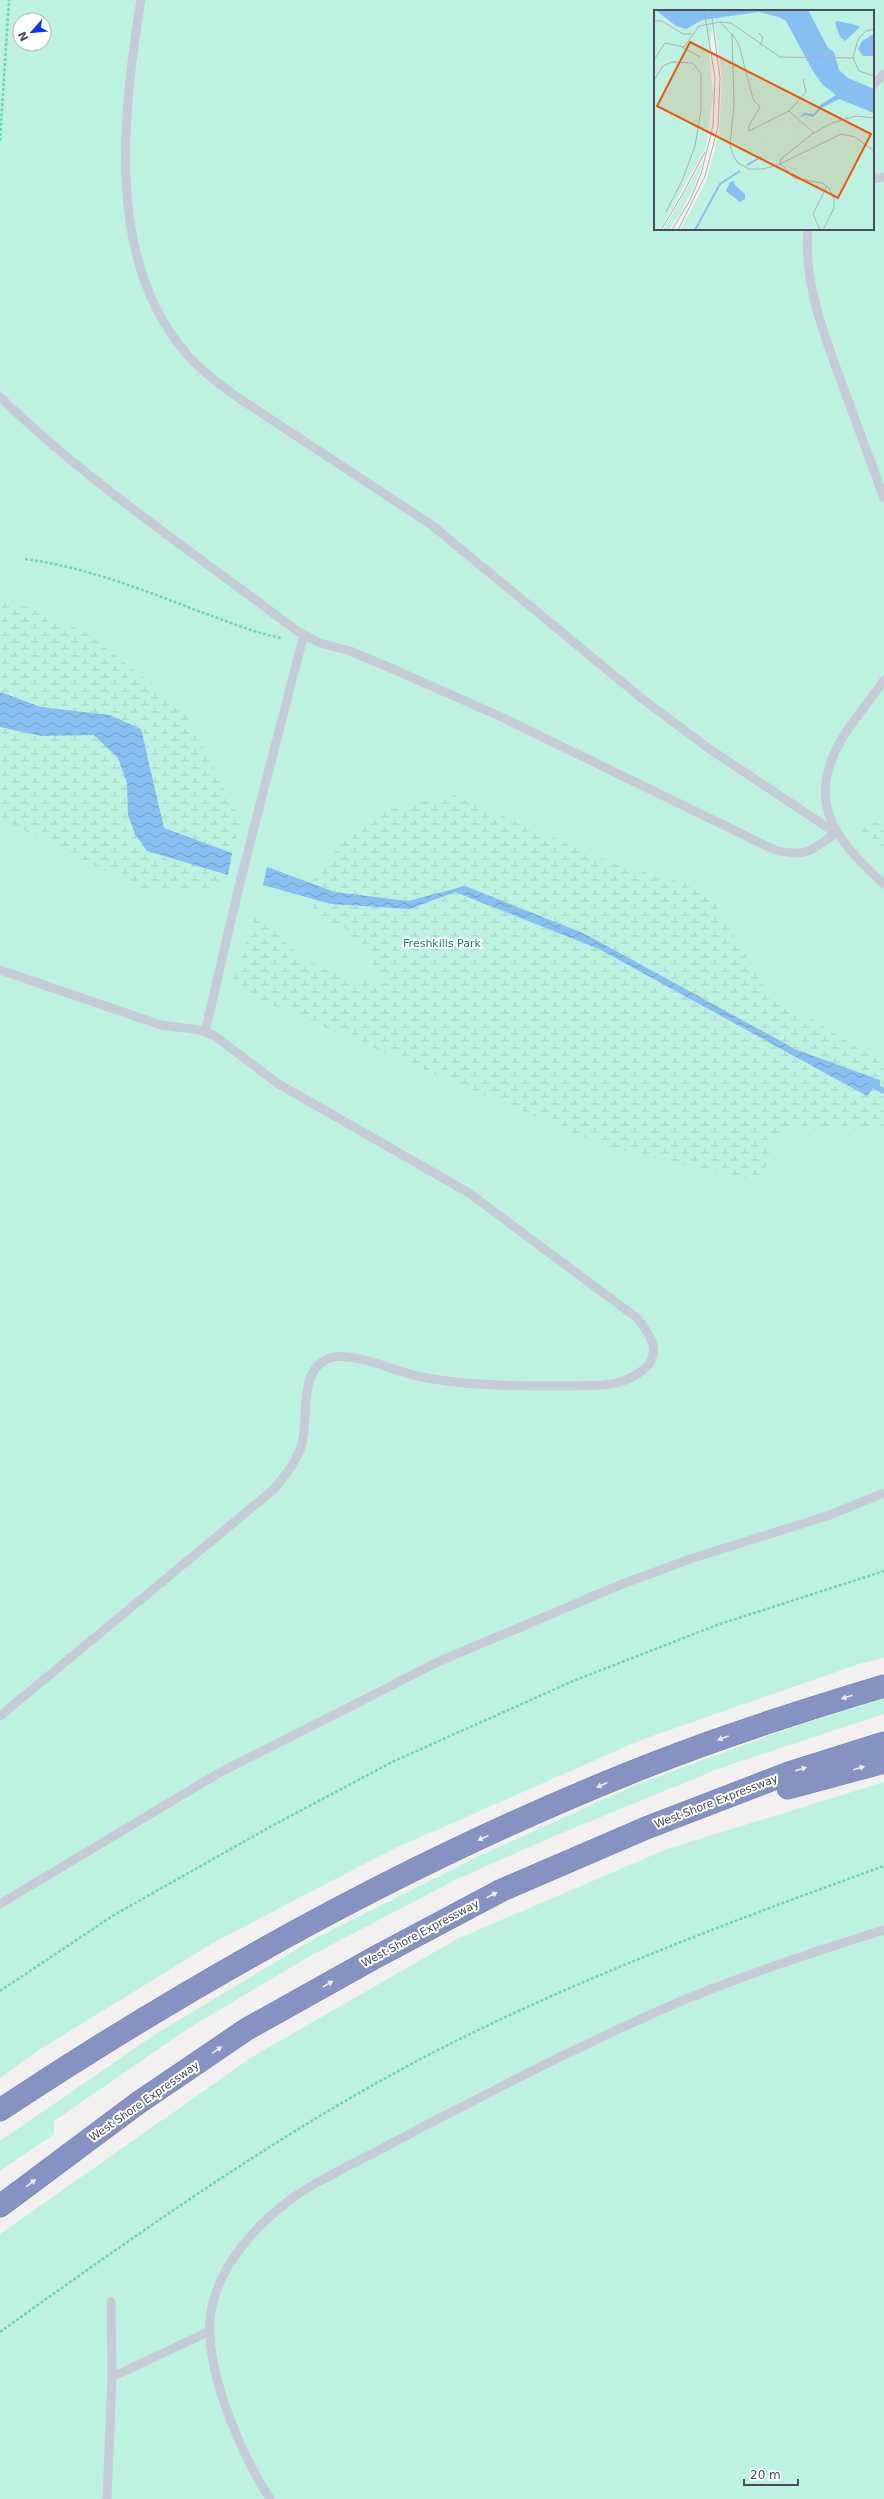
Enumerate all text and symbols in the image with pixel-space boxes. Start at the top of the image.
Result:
inset map [654,10,874,230]
north arrow [12,12,52,52]
text: N [16,29,31,43]
park label: Freshkills Park [403,937,482,950]
one-way arrow [840,1694,852,1700]
one-way arrow [717,1736,729,1742]
one-way arrow [853,1765,865,1771]
one-way arrow [795,1766,807,1772]
street label: West Shore Expressway [653,1772,780,1831]
one-way arrow [596,1781,608,1788]
one-way arrow [478,1835,489,1841]
one-way arrow [486,1892,498,1899]
street label: West Shore Expressway [359,1897,482,1970]
one-way arrow [322,1980,334,1987]
one-way arrow [211,2046,222,2054]
street label: West Shore Expressway [87,2058,202,2144]
one-way arrow [26,2178,37,2187]
scale bar [744,2461,798,2487]
text: 20 m [750,2468,781,2482]

